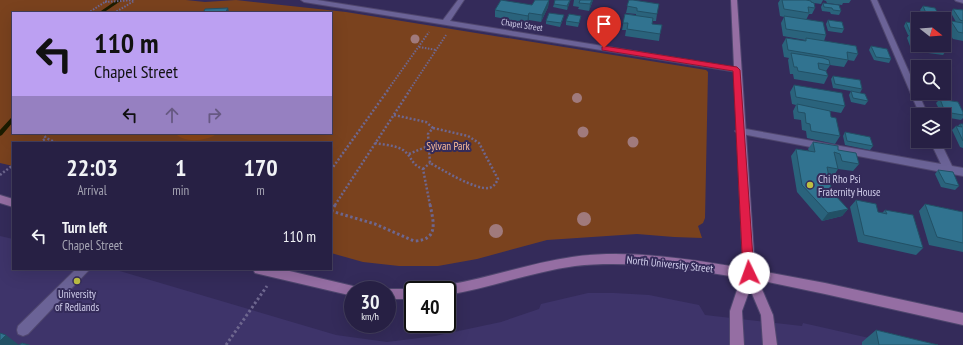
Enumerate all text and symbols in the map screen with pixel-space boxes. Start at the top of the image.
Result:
pin [587,7.0,621,48]
north arrow [911,12,951,52]
map controls [911,12,951,148]
icon: arrive [593,13,615,35]
street label: Chapel Street [500,16,544,33]
text: 110 m [94,24,158,61]
icon: left [28,28,80,80]
text: Chapel Street [94,60,178,83]
button: search [911,60,951,100]
icon: left [119,104,141,126]
icon: ahead [161,104,183,126]
icon: right [203,104,225,126]
button: layers [911,108,951,148]
park label: Sylvan Park [426,139,471,153]
text: 22:03 [66,152,118,183]
text: 1 [175,152,186,183]
text: 170 [243,152,278,183]
place label: Chi Rho Psi Fraternity House [818,172,881,199]
marker: Chi Rho Psi Fraternity House [805,180,815,190]
text: Arrival [77,182,107,199]
text: min [172,182,189,199]
text: m [256,182,265,199]
text: Turn left [62,218,107,237]
icon: left [28,225,50,247]
text: 110 m [283,227,316,246]
text: Chapel Street [62,237,123,254]
street label: North University Street [626,252,714,276]
position arrow [728,252,770,294]
marker: University of Redlands [72,276,82,286]
speed limit sign: 40 [404,281,456,333]
place label: University of Redlands [55,287,99,314]
text: 30 [360,289,380,315]
text: km/h [361,310,379,323]

